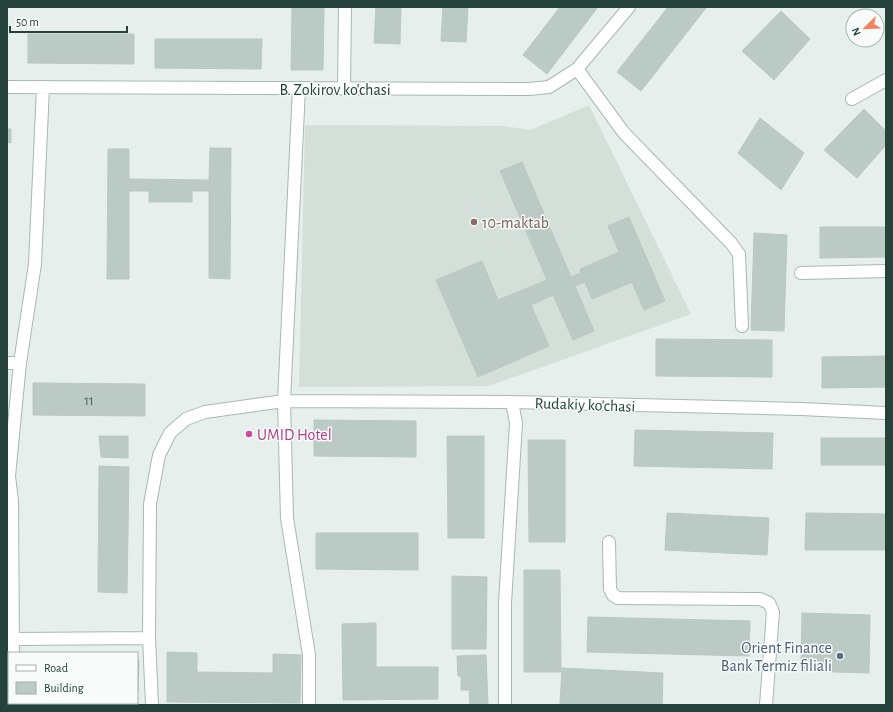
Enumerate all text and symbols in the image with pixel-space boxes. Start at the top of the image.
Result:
scale bar [10,8,127,34]
north arrow [845,8,885,48]
text: 50 m [16,16,39,28]
text: N [850,26,863,37]
street label: B. Zokirov ko'chasi [279,82,391,98]
place label: 10-maktab [482,215,549,231]
marker: 10-maktab [469,217,479,227]
house number: 11 [84,394,94,408]
street label: Rudakiy ko'chasi [534,395,636,416]
place label: UMID Hotel [257,427,332,443]
marker: UMID Hotel [244,429,254,439]
place label: Orient Finance Bank Termiz filiali [721,640,832,674]
marker: Orient Finance Bank Termiz filiali [835,651,845,661]
legend [8,652,138,704]
text: Road [44,662,68,674]
text: Building [44,682,84,694]

